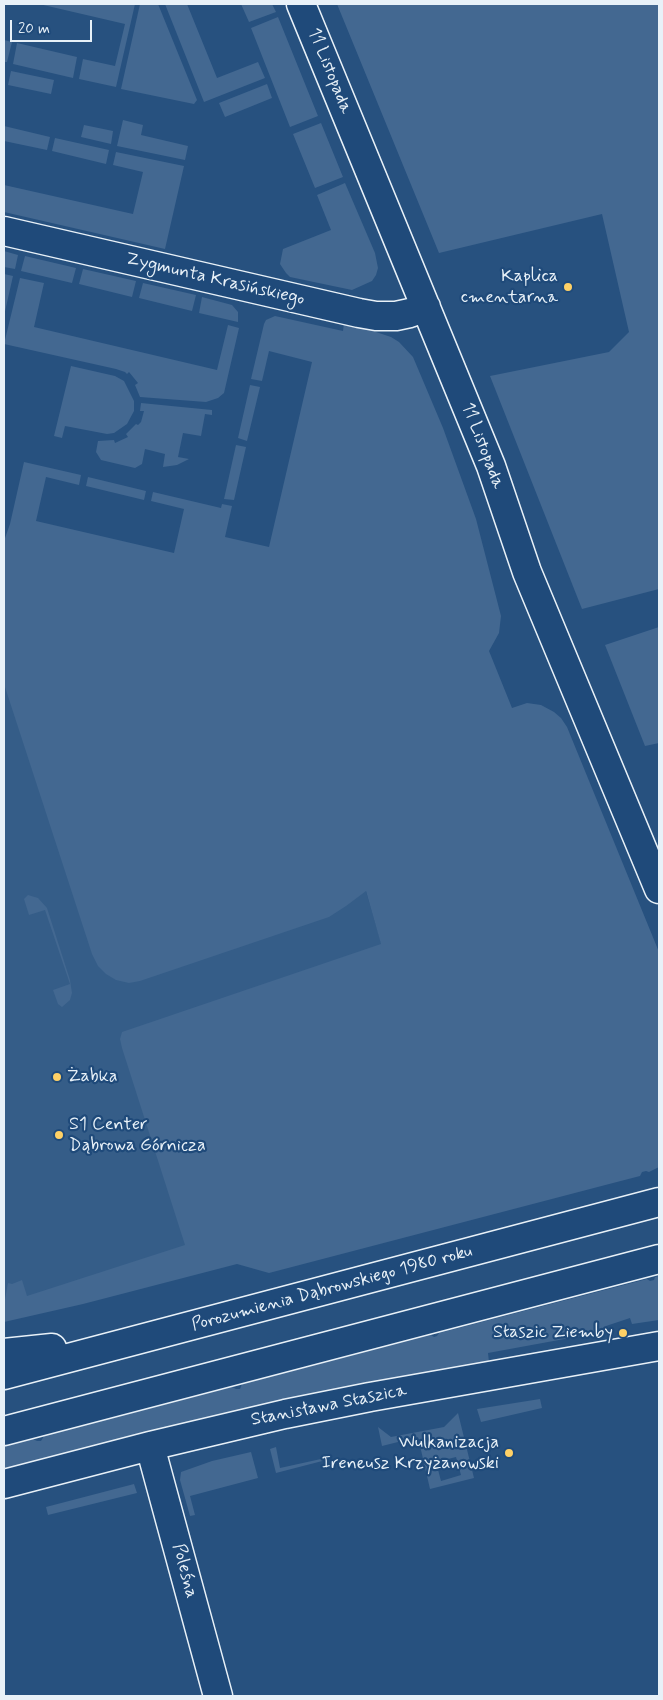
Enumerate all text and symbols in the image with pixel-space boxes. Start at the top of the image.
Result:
scale bar [12,10,95,42]
text: 20 m [18,19,50,39]
street label: 11 Listopada [302,25,356,117]
street label: Zygmunta Krasińskiego [123,249,307,311]
place label: Kaplica cmentarna [461,266,558,308]
marker: Kaplica cmentarna [562,281,574,293]
street label: 11 Listopada [456,400,508,492]
place label: Żabka [67,1066,118,1088]
marker: Żabka [51,1071,63,1083]
place label: S1 Center Dąbrowa Górnicza [69,1114,206,1156]
marker: S1 Center Dąbrowa Górnicza [53,1129,65,1141]
street label: Porozumienia Dąbrowskiego 1980 roku [189,1241,475,1337]
place label: Staszic Ziemby [493,1322,613,1344]
marker: Staszic Ziemby [617,1327,629,1339]
street label: Stanisława Staszica [249,1380,409,1432]
place label: Wulkanizacja Ireneusz Krzyżanowski [322,1432,499,1475]
marker: Wulkanizacja Ireneusz Krzyżanowski [503,1447,515,1459]
street label: Poleśna [166,1541,202,1601]

